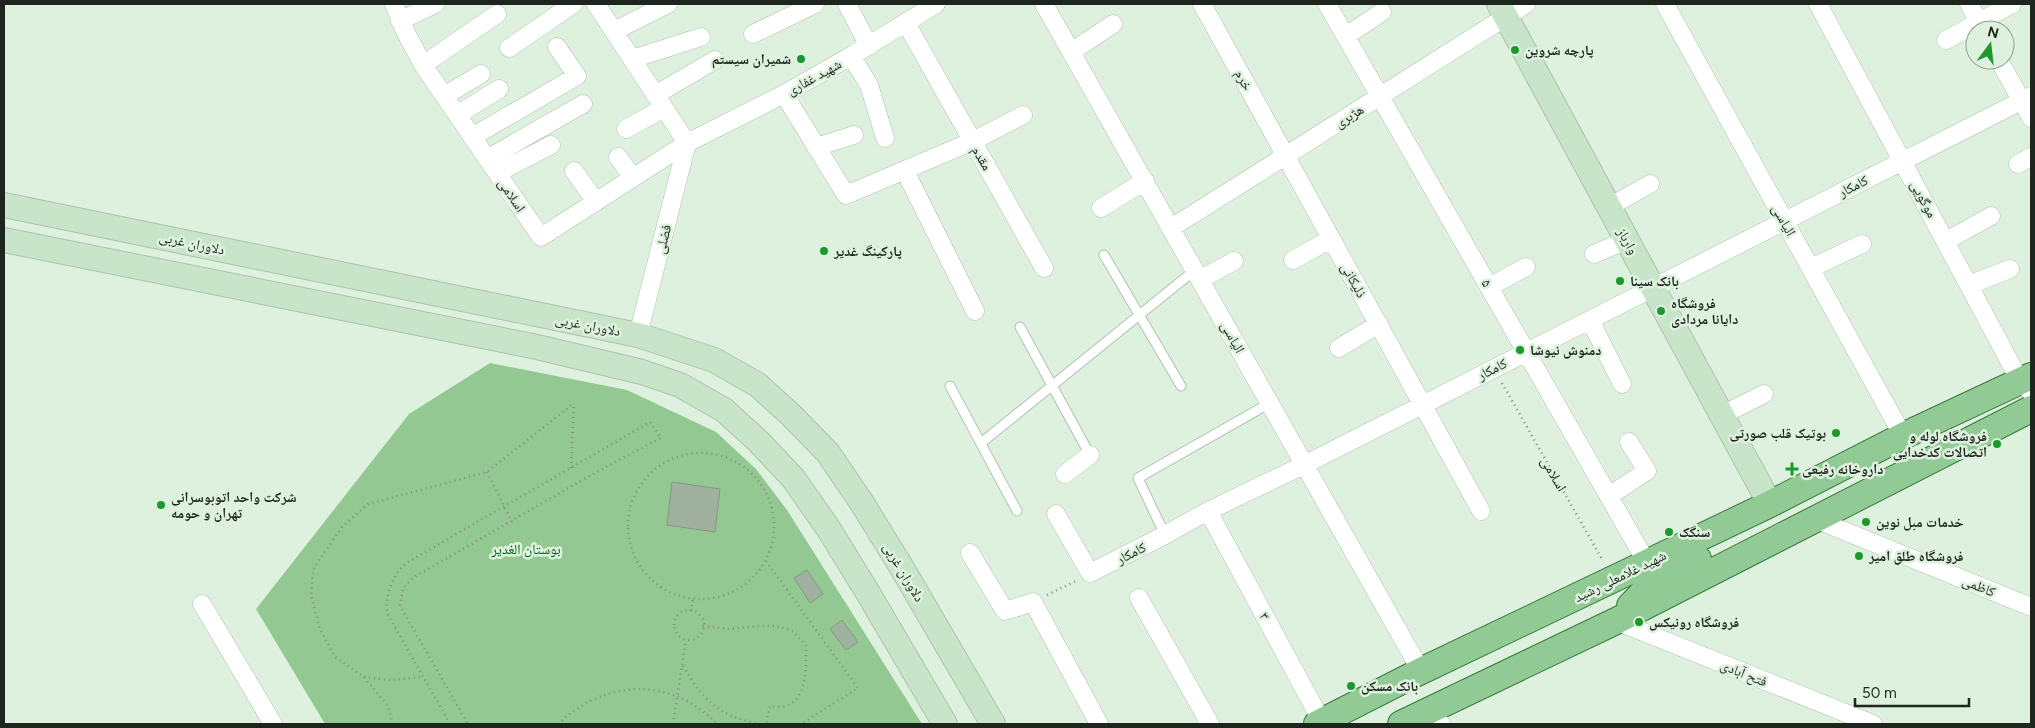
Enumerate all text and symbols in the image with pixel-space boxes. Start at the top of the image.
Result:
north arrow [1965,20,2015,70]
text: N [1986,23,2001,43]
place label: پارچه شروین [1525,42,1594,59]
marker: پارچه شروین [1509,44,1521,56]
place label: شمیران سیستم [712,51,791,69]
marker: شمیران سیستم [795,53,807,65]
street label: شهید غفاری [784,56,845,99]
street label: خرم [1230,67,1256,94]
street label: هژبری [1332,101,1367,132]
street label: مقدم [967,143,995,174]
street label: کامکار [1835,172,1871,202]
street label: اسلامی [494,175,529,215]
street label: موگویی [1907,178,1940,221]
street label: الیاسی [1768,201,1799,239]
street label: فضلی [652,222,675,256]
street label: وارباز [1613,224,1642,258]
street label: دلاوران غربی [158,228,226,259]
place label: پارکینگ غدیر [833,243,902,260]
marker: پارکینگ غدیر [818,245,830,257]
street label: ذلیکانی [1337,260,1370,301]
place label: بانک سینا [1630,273,1679,290]
marker: بانک سینا [1614,275,1626,287]
street label: ۵ [1478,276,1496,290]
place label: فروشگاه دایانا مردادی [1671,295,1738,328]
marker: فروشگاه دایانا مردادی [1655,305,1667,317]
street label: دلاوران غربی [554,311,622,340]
street label: الیاسی [1217,318,1248,356]
place label: دمنوش نیوشا [1530,342,1601,359]
marker: دمنوش نیوشا [1514,344,1526,356]
street label: کامکار [1474,355,1510,385]
place label: بوتیک قلب صورتی [1730,425,1826,442]
marker: بوتیک قلب صورتی [1830,427,1842,439]
place label: فروشگاه لوله و اتصالات کدخدایی [1893,428,1987,461]
marker: فروشگاه لوله و اتصالات کدخدایی [1991,438,2003,450]
street label: اسلامی [1537,454,1570,495]
place label: داروخانه رفیعی [1802,461,1883,478]
marker: داروخانه رفیعی [1786,463,1798,475]
place label: شرکت واحد اتوبوسرانی تهران و حومه [171,489,297,522]
marker: شرکت واحد اتوبوسرانی تهران و حومه [155,499,167,511]
place label: خدمات مبل نوین [1876,514,1964,531]
marker: خدمات مبل نوین [1860,516,1872,528]
place label: سنگک [1679,524,1710,541]
marker: سنگک [1663,526,1675,538]
street label: کامکار [1113,539,1149,569]
street label: دلاوران غربی [879,540,928,605]
park label: بوستان الغدیر [490,541,561,558]
street label: شهید غلامعلی رشید [1571,547,1669,606]
place label: فروشگاه طلق امیر [1868,548,1964,565]
marker: فروشگاه طلق امیر [1853,550,1865,562]
street label: کاظمی [1960,572,1998,601]
street label: ۳ [1256,609,1274,623]
place label: فروشگاه رونیکس [1649,614,1739,631]
marker: فروشگاه رونیکس [1633,616,1645,628]
street label: فتح آبادی [1718,656,1770,691]
scale bar [1855,676,1969,708]
place label: بانک مسکن [1361,678,1418,695]
marker: بانک مسکن [1345,680,1357,692]
text: 50 m [1862,684,1897,702]

